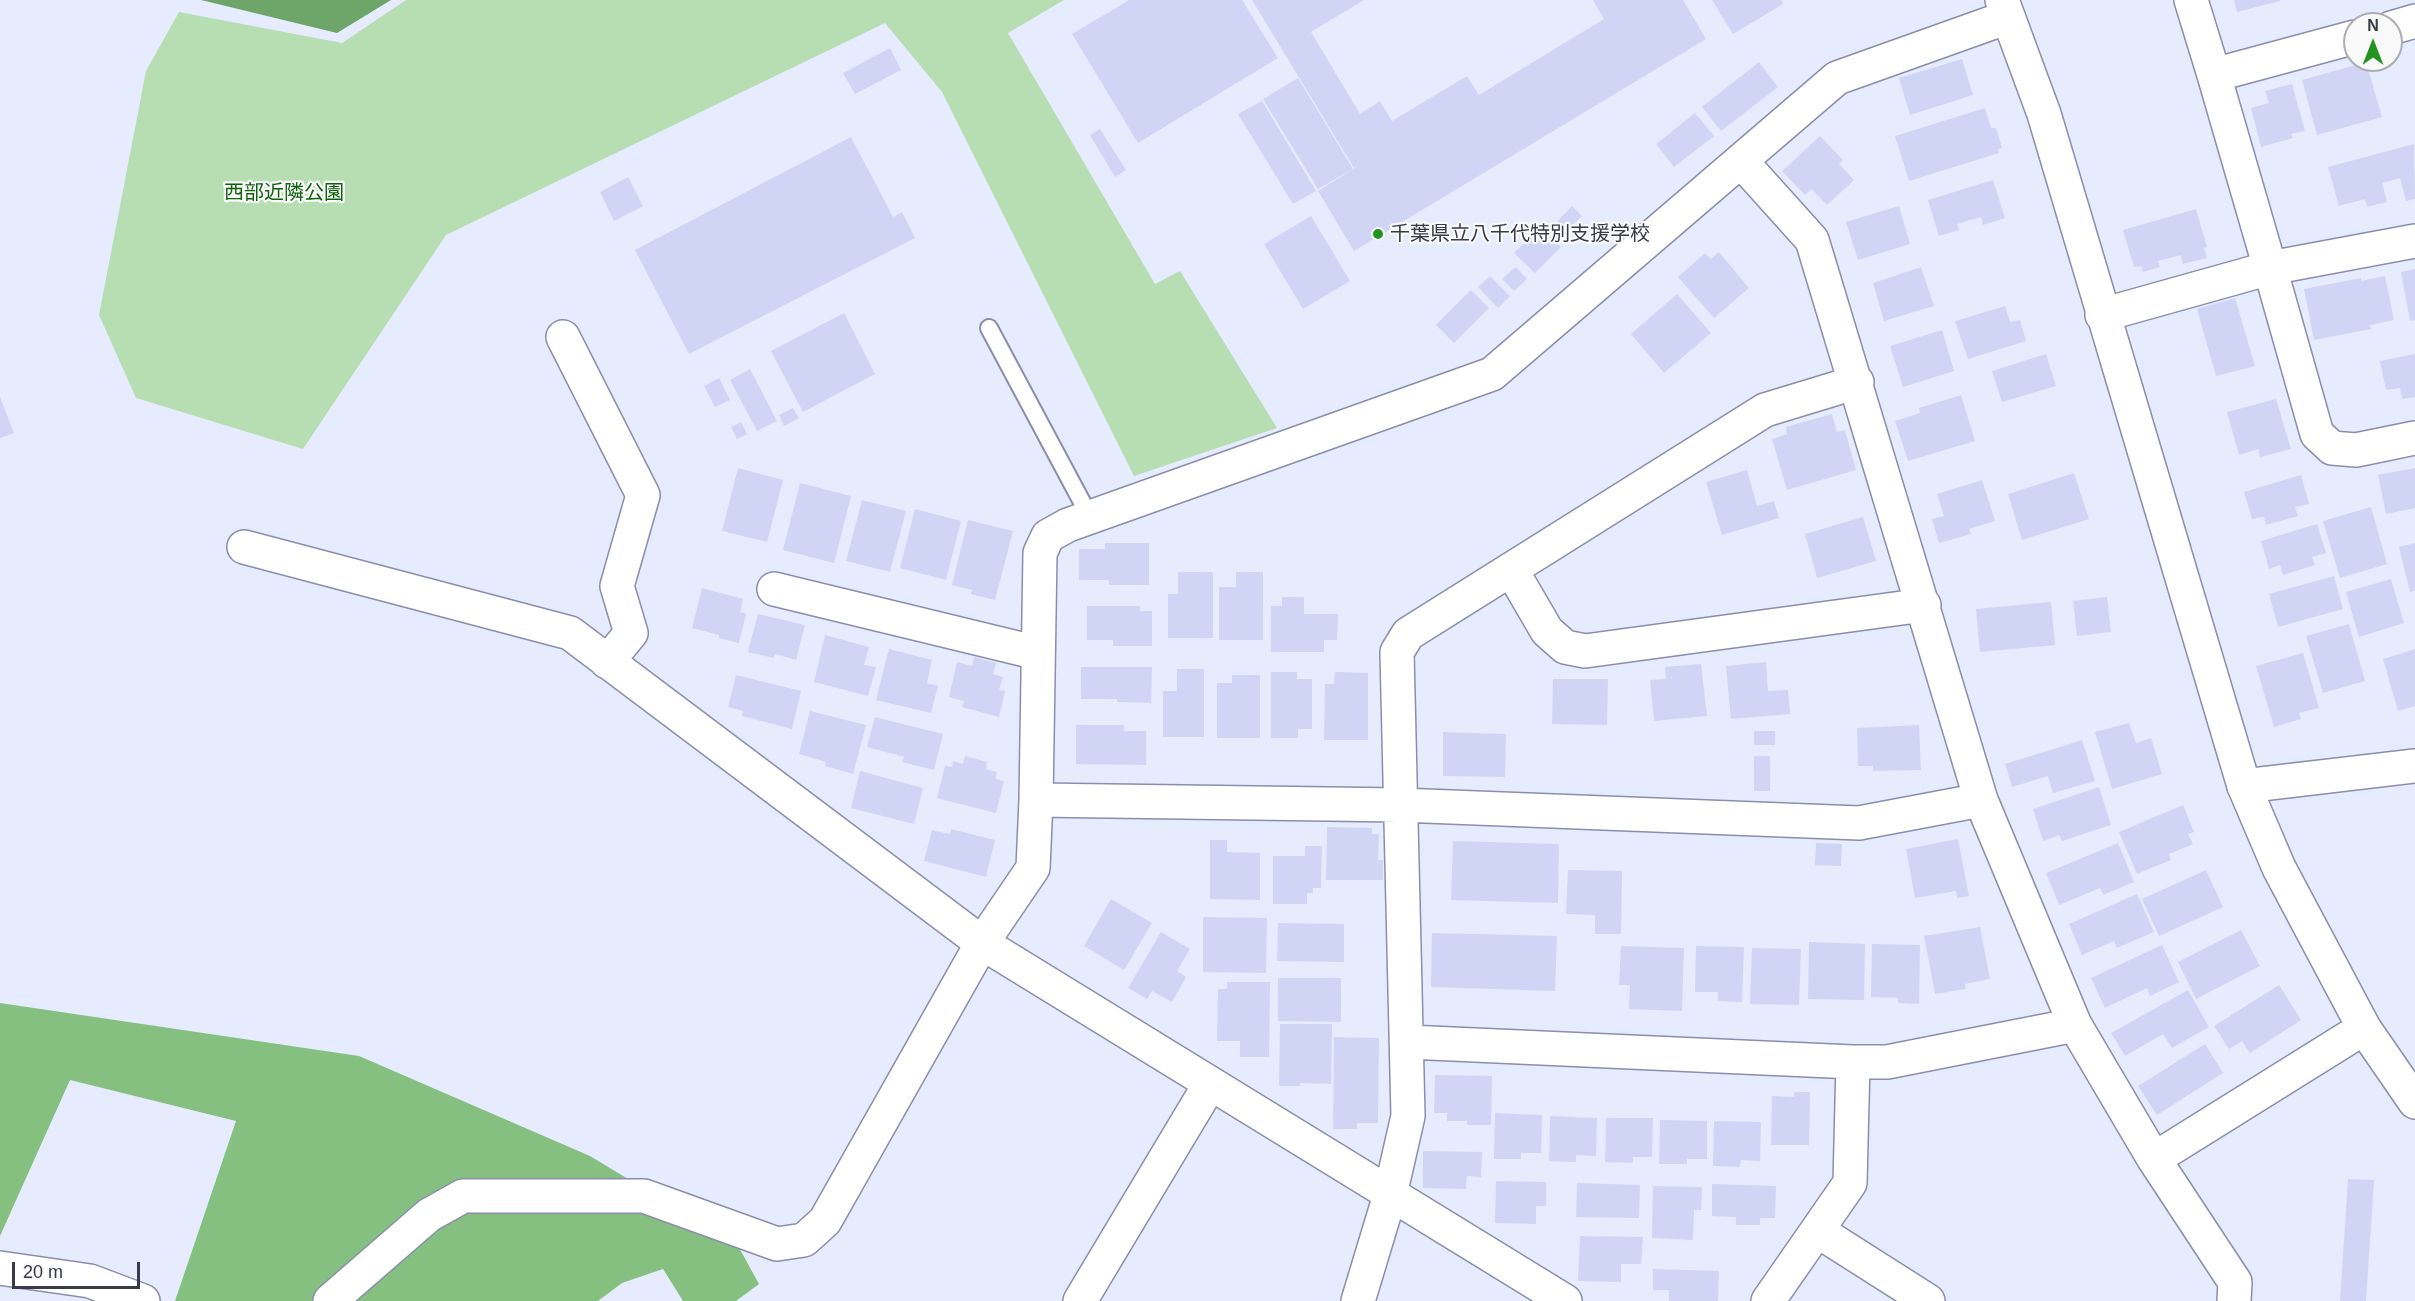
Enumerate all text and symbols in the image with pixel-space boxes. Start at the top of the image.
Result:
north arrow [2343,12,2403,72]
text: N [2367,17,2379,34]
park label: 西部近隣公園 [224,181,344,205]
place label: 千葉県立八千代特別支援学校 [1390,222,1650,246]
marker: 千葉県立八千代特別支援学校 [1371,227,1385,241]
scale bar [15,1250,142,1288]
text: 20 m [23,1262,63,1282]

